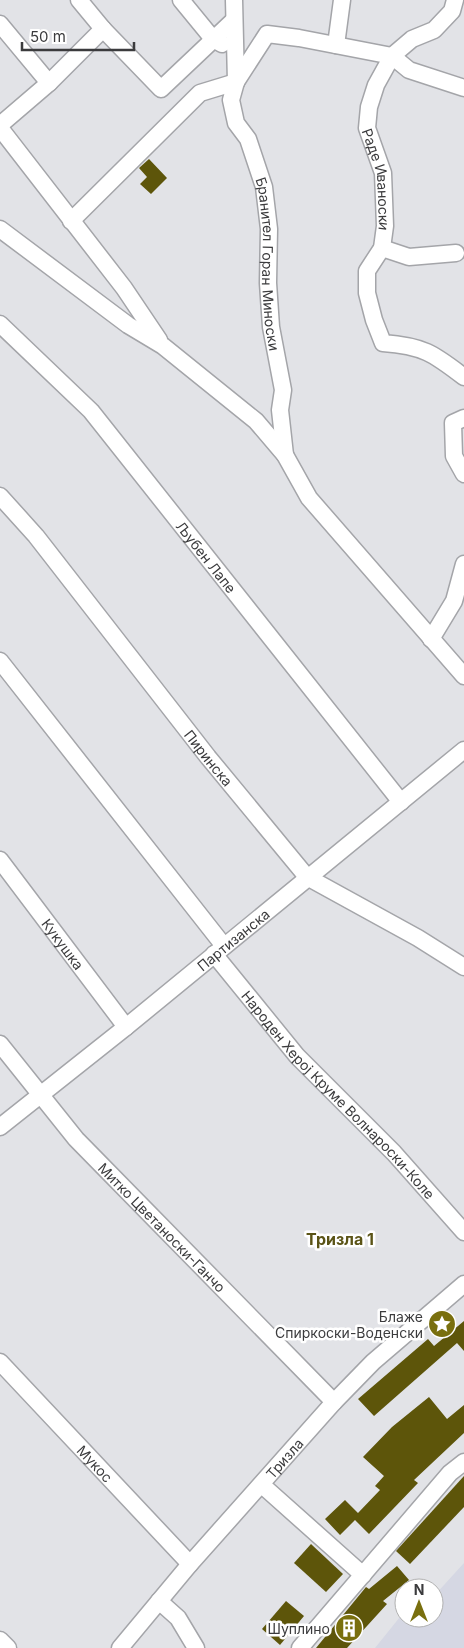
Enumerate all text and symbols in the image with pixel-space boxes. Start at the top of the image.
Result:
scale bar [22,20,135,52]
text: 50 m [30,27,66,46]
street label: Раде Иваноски [359,126,394,232]
street label: Бранител Горан Миноски [253,175,284,352]
street label: Љубен Лапе [173,518,240,596]
street label: Пиринска [181,726,237,789]
street label: Партизанска [193,905,272,974]
street label: Кукушка [39,915,88,973]
street label: Народен Херој Круме Волнароски-Коле [239,987,439,1202]
street label: Митко Цветаноски-Ганчо [95,1159,230,1295]
district label: Тризла 1 [306,1229,374,1249]
place label: Блаже Спиркоски-Воденски [275,1308,423,1341]
place icon: Блаже Спиркоски-Воденски [427,1309,457,1339]
street label: Тризла [262,1435,306,1482]
street label: Мукос [74,1441,117,1485]
north arrow [394,1578,444,1628]
text: N [414,1581,424,1598]
building icon: Шуплино [334,1613,364,1643]
place label: Шуплино [267,1620,330,1637]

